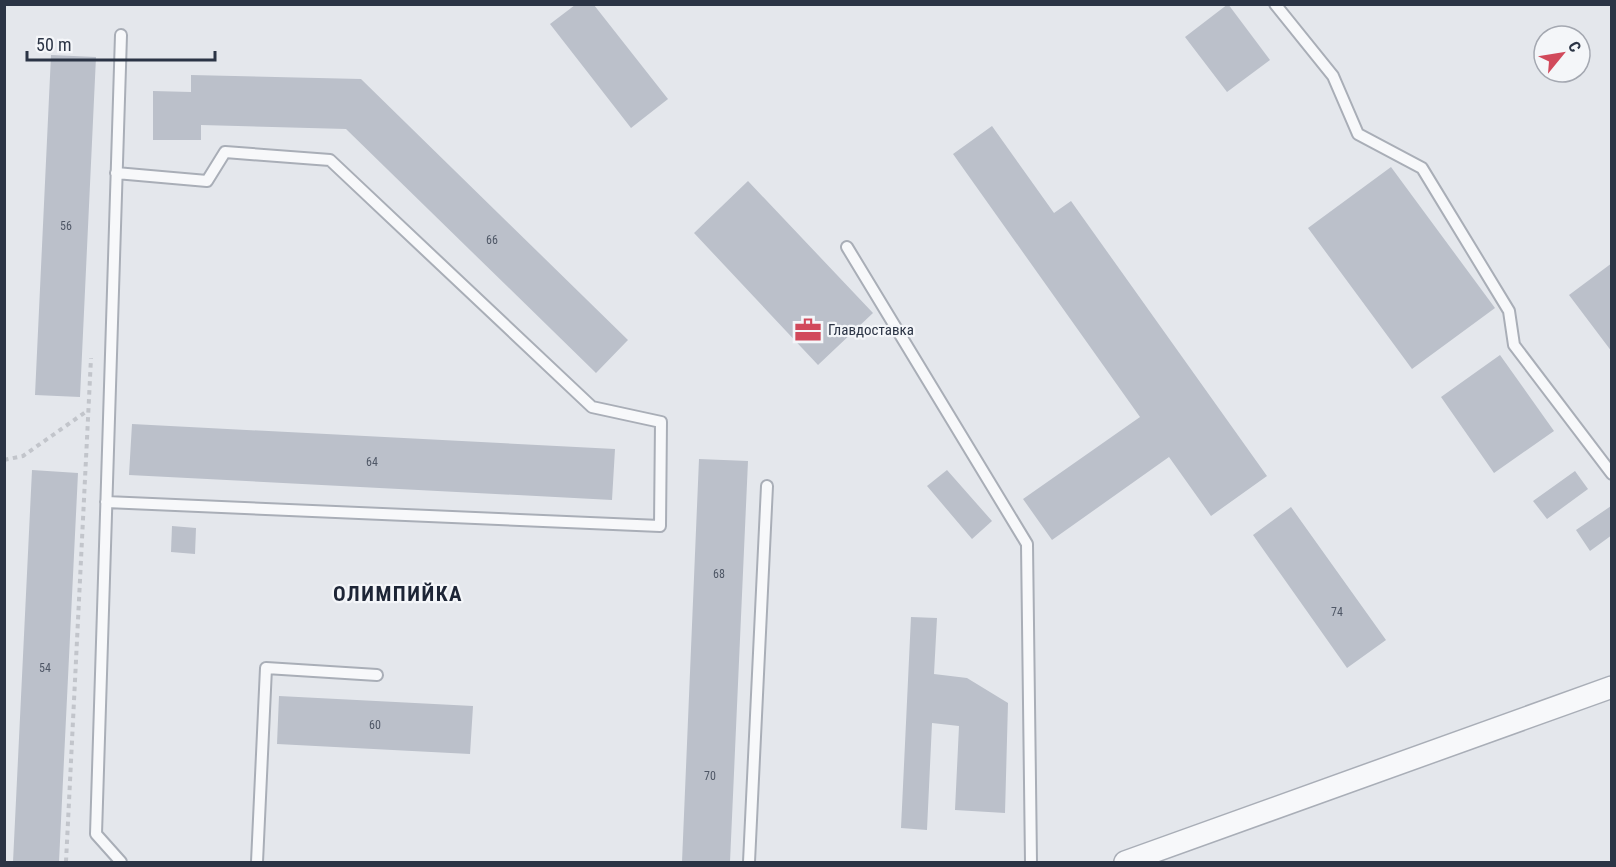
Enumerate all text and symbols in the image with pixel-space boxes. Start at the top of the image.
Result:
scale bar [27,24,214,62]
north arrow [1532,24,1592,84]
text: 50 m [36,34,71,55]
text: С [1564,38,1585,55]
house number: 56 [60,219,72,233]
house number: 66 [486,233,498,247]
office icon: Главдоставка [793,315,823,345]
place label: Главдоставка [828,321,914,339]
house number: 64 [366,455,378,469]
house number: 68 [713,567,725,581]
district label: ОЛИМПИЙКА [333,582,463,606]
house number: 74 [1331,605,1343,619]
house number: 54 [39,661,51,675]
house number: 60 [369,718,381,732]
house number: 70 [704,769,716,783]

